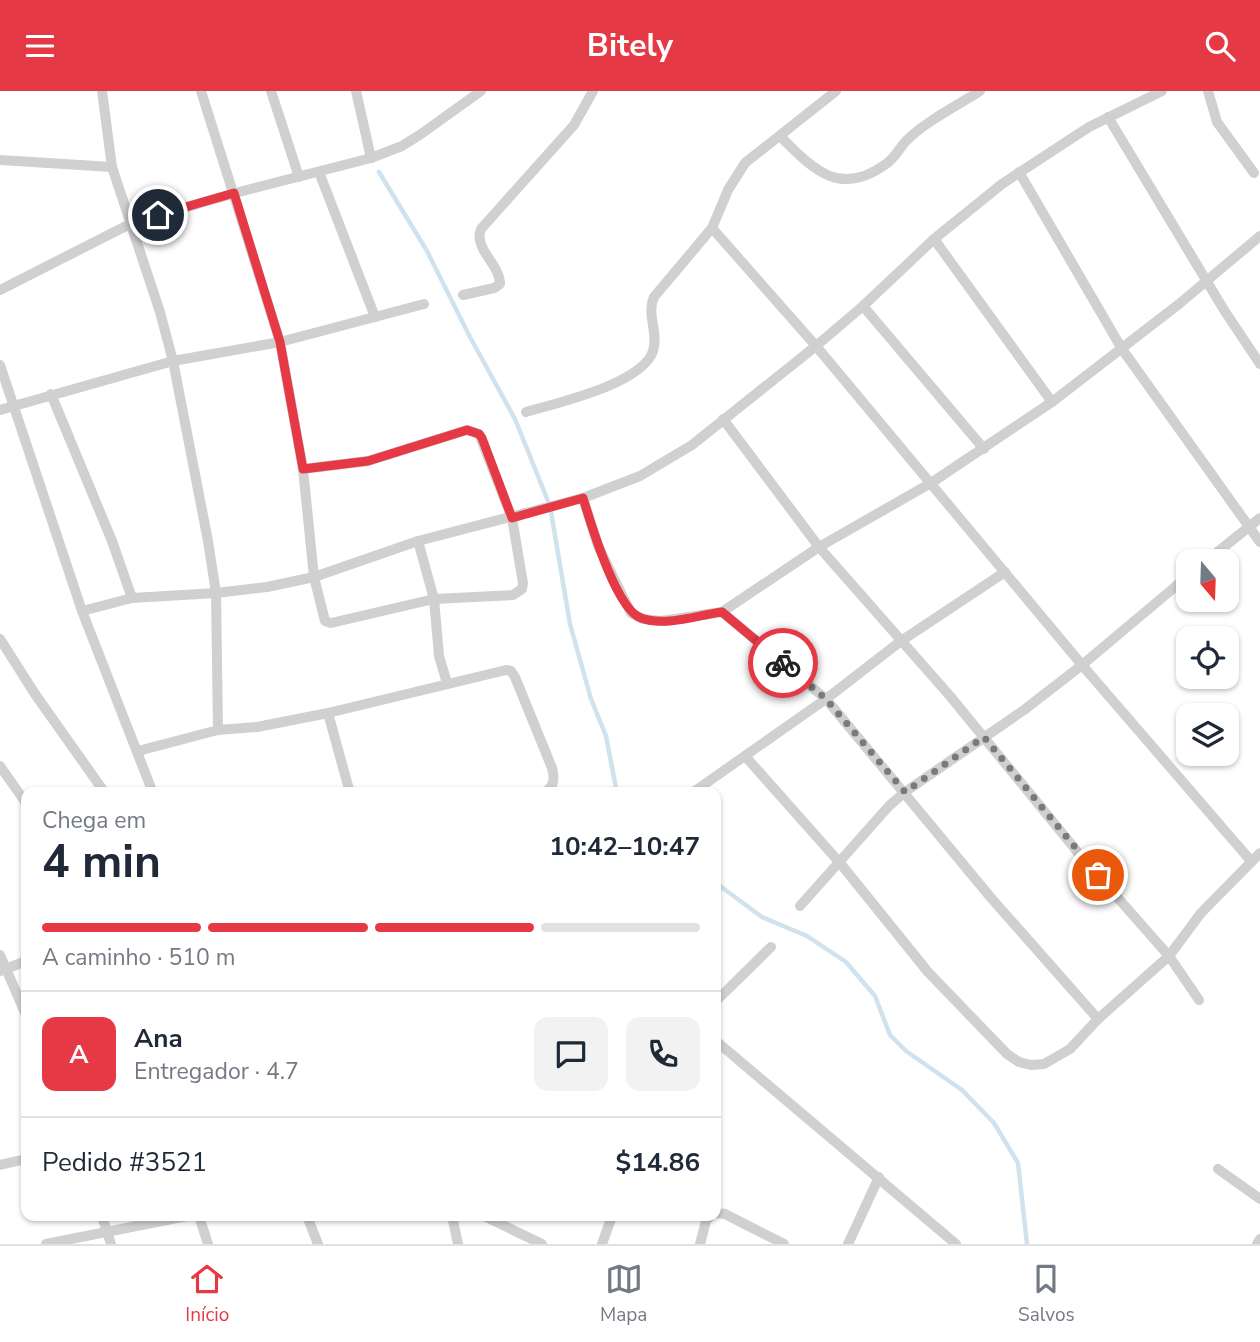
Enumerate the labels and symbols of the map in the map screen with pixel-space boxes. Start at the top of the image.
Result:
pin [128,185,188,245]
north arrow [1176,549,1239,613]
courier [748,628,818,698]
pin [1068,845,1128,905]

